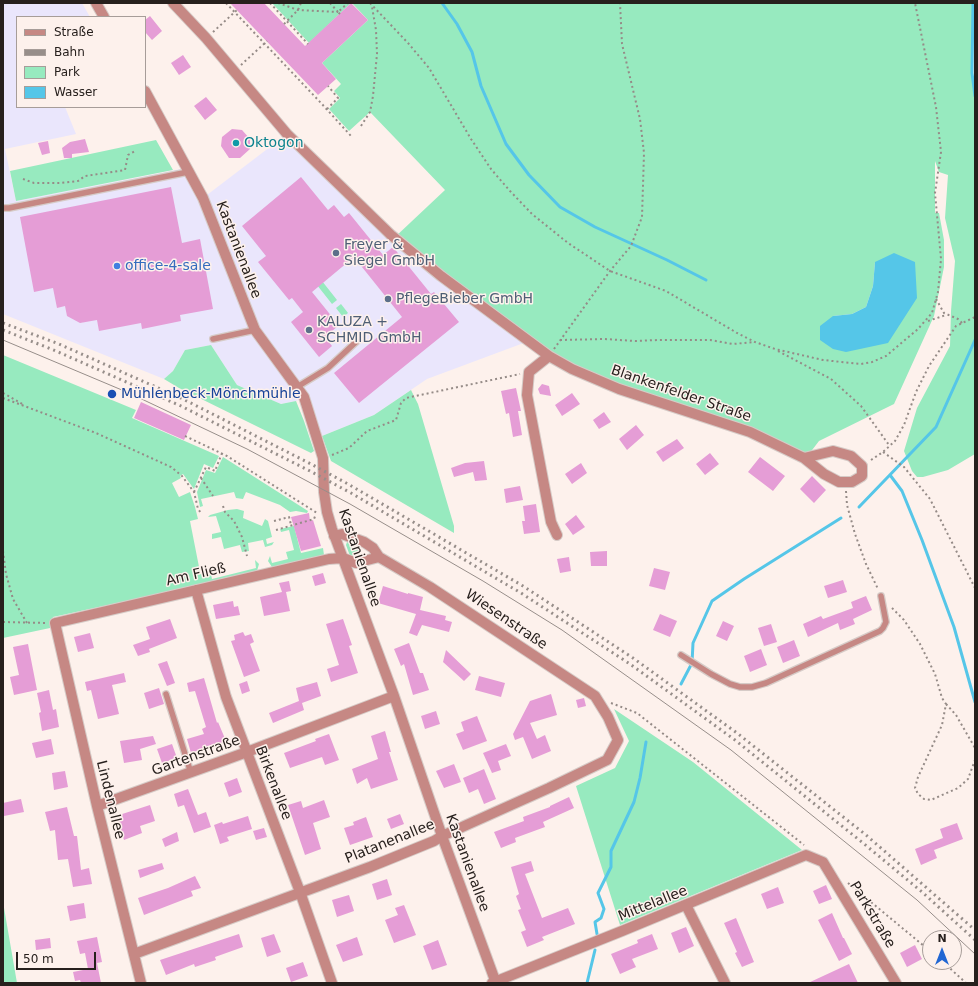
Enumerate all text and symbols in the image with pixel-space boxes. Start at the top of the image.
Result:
legend [16,16,146,108]
text: Straße [54,25,94,39]
text: Bahn [54,45,85,59]
text: Park [54,65,80,79]
text: Wasser [54,85,97,99]
place label: Oktogon [244,135,304,151]
marker: Oktogon [231,138,241,148]
street label: Kastanienallee [212,199,264,301]
place label: Freyer & Siegel GmbH [344,237,435,270]
marker: Freyer & Siegel GmbH [331,248,341,258]
place label: office-4-sale [125,258,211,274]
marker: office-4-sale [112,261,122,271]
place label: PflegeBieber GmbH [396,291,533,307]
marker: PflegeBieber GmbH [383,294,393,304]
place label: KALUZA + SCHMID GmbH [317,314,422,346]
marker: KALUZA + SCHMID GmbH [304,325,314,335]
street label: Blankenfelder Straße [609,362,753,426]
place label: Mühlenbeck-Mönchmühle [121,386,301,402]
marker: Mühlenbeck-Mönchmühle [106,388,118,400]
street label: Kastanienallee [334,507,384,609]
street label: Am Fließ [164,560,228,590]
street label: Wiesenstraße [462,586,550,654]
street label: Gartenstraße [150,732,242,780]
street label: Birkenallee [251,744,295,822]
street label: Lindenallee [92,759,128,841]
street label: Kastanienallee [442,812,492,914]
street label: Platanenallee [343,816,437,868]
street label: Parkstraße [846,879,898,951]
street label: Mittelallee [616,883,690,925]
north arrow [922,930,962,970]
text: N [937,932,947,945]
scale bar [18,944,98,970]
text: 50 m [23,952,54,966]

